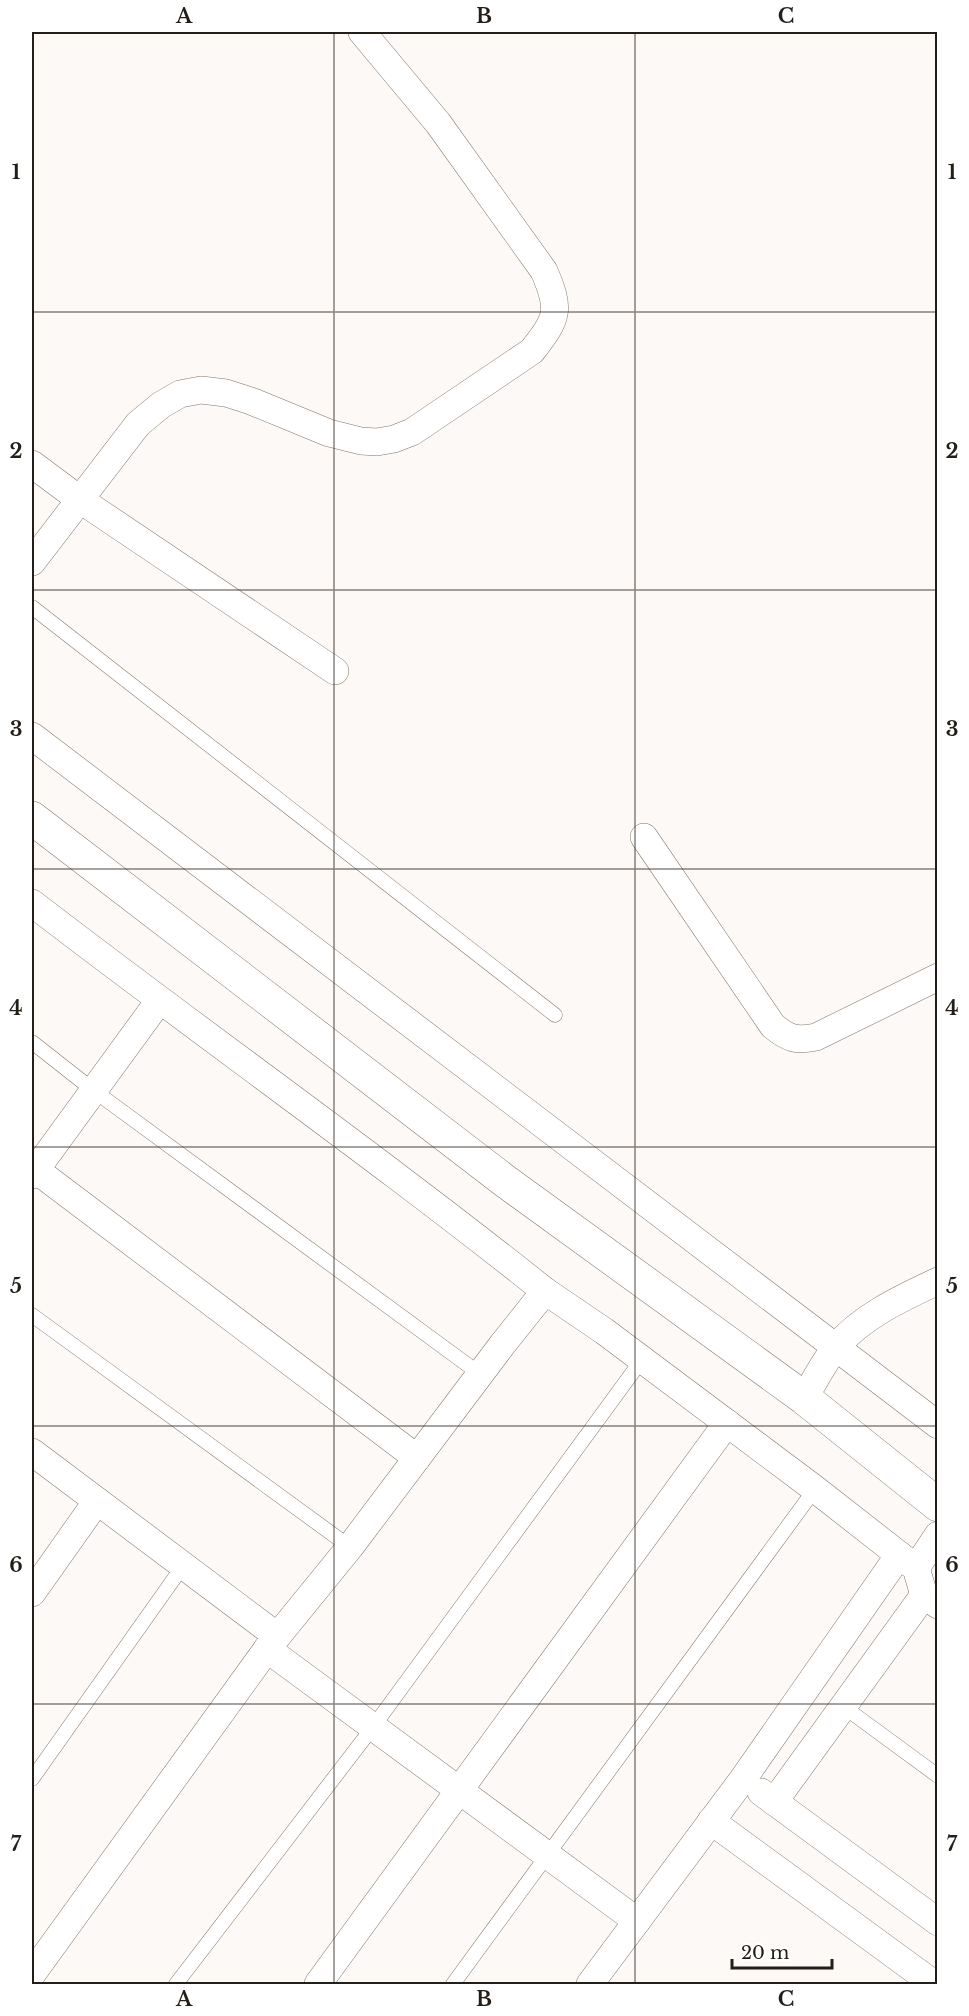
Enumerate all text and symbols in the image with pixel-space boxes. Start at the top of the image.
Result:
text: A [175,4,193,28]
text: B [476,4,492,28]
text: C [778,4,794,28]
text: 1 [12,160,21,184]
text: 1 [948,160,957,184]
text: 2 [9,439,23,463]
text: 2 [945,439,959,463]
text: 3 [10,717,22,741]
text: 3 [946,717,958,741]
text: 4 [9,996,23,1020]
text: 4 [945,996,959,1020]
text: 5 [10,1274,22,1298]
text: 5 [946,1274,958,1298]
text: 6 [9,1553,23,1577]
text: 6 [945,1553,959,1577]
text: 7 [11,1832,22,1856]
text: 7 [947,1832,958,1856]
scale bar [732,1932,832,1970]
text: 20 m [741,1942,789,1964]
text: A [175,1987,193,2011]
text: B [476,1987,492,2011]
text: C [778,1987,794,2011]

